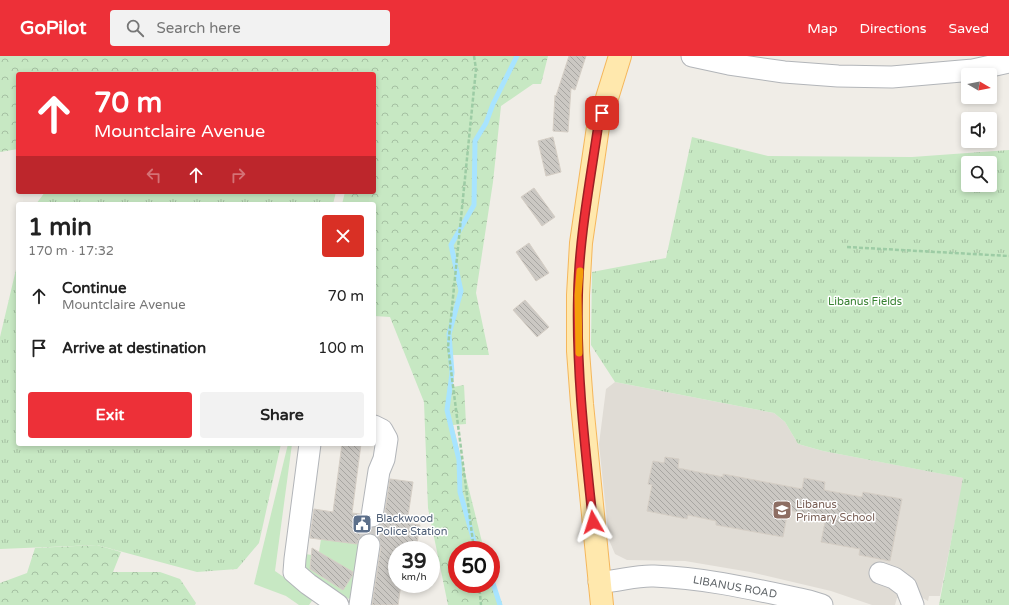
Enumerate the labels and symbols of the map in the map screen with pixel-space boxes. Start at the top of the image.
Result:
north arrow [961,68,997,104]
pin [585,96,619,130]
park label: Libanus Fields [828,295,902,308]
place label: Libanus Primary School [796,498,875,524]
school or university icon: Libanus Primary School [771,499,793,521]
position arrow [572,501,614,543]
place label: Blackwood Police Station [376,512,447,538]
public building icon: Blackwood Police Station [351,513,373,535]
speed limit sign: 50 [448,541,500,593]
street label: LIBANUS ROAD [692,573,778,601]

